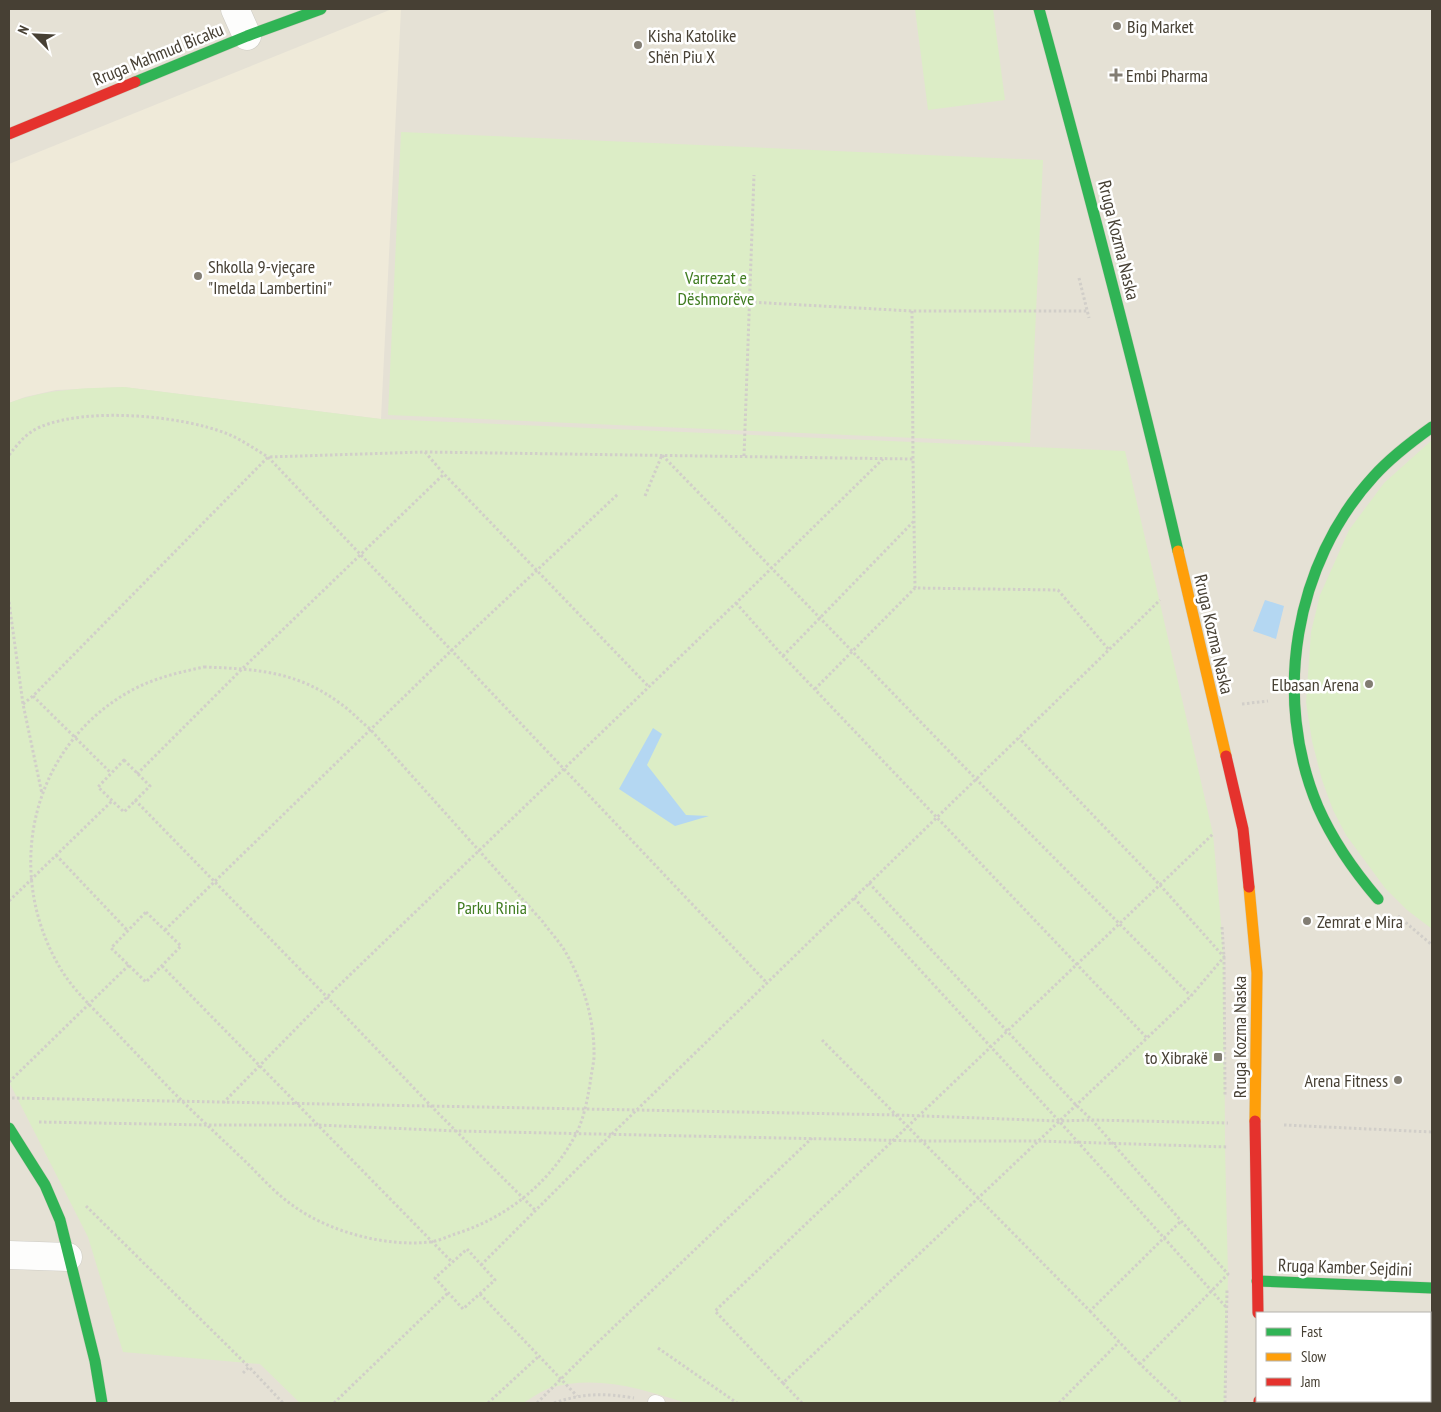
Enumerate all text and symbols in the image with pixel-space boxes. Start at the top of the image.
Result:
north arrow [10,10,60,60]
place label: Big Market [1127,15,1194,38]
street label: Rruga Mahmud Bicaku [89,17,227,91]
marker: Big Market [1111,20,1123,32]
text: N [13,23,33,37]
place label: Kisha Katolike Shën Piu X [648,24,736,68]
marker: Kisha Katolike Shën Piu X [632,39,644,51]
place label: Embi Pharma [1126,64,1208,87]
marker: Embi Pharma [1110,69,1122,81]
street label: Rruga Kozma Naska [1093,178,1145,302]
place label: Shkolla 9-vjeçare "Imelda Lambertini" [208,255,332,299]
park label: Varrezat e Dëshmorëve [678,266,754,310]
marker: Shkolla 9-vjeçare "Imelda Lambertini" [192,270,204,282]
street label: Rruga Kozma Naska [1189,572,1239,696]
place label: Elbasan Arena [1272,673,1359,696]
marker: Elbasan Arena [1363,678,1375,690]
park label: Parku Rinia [457,896,527,919]
place label: Zemrat e Mira [1317,910,1403,933]
marker: Zemrat e Mira [1301,915,1313,927]
street label: Rruga Kozma Naska [1228,976,1251,1098]
place label: to Xibrakë [1145,1046,1208,1069]
marker: to Xibrakë [1212,1051,1224,1063]
place label: Arena Fitness [1304,1069,1388,1092]
marker: Arena Fitness [1392,1074,1404,1086]
street label: Rruga Kamber Sejdini [1278,1253,1412,1281]
legend [1256,1312,1431,1402]
text: Fast [1301,1322,1322,1341]
text: Slow [1301,1347,1326,1366]
text: Jam [1300,1372,1320,1391]

